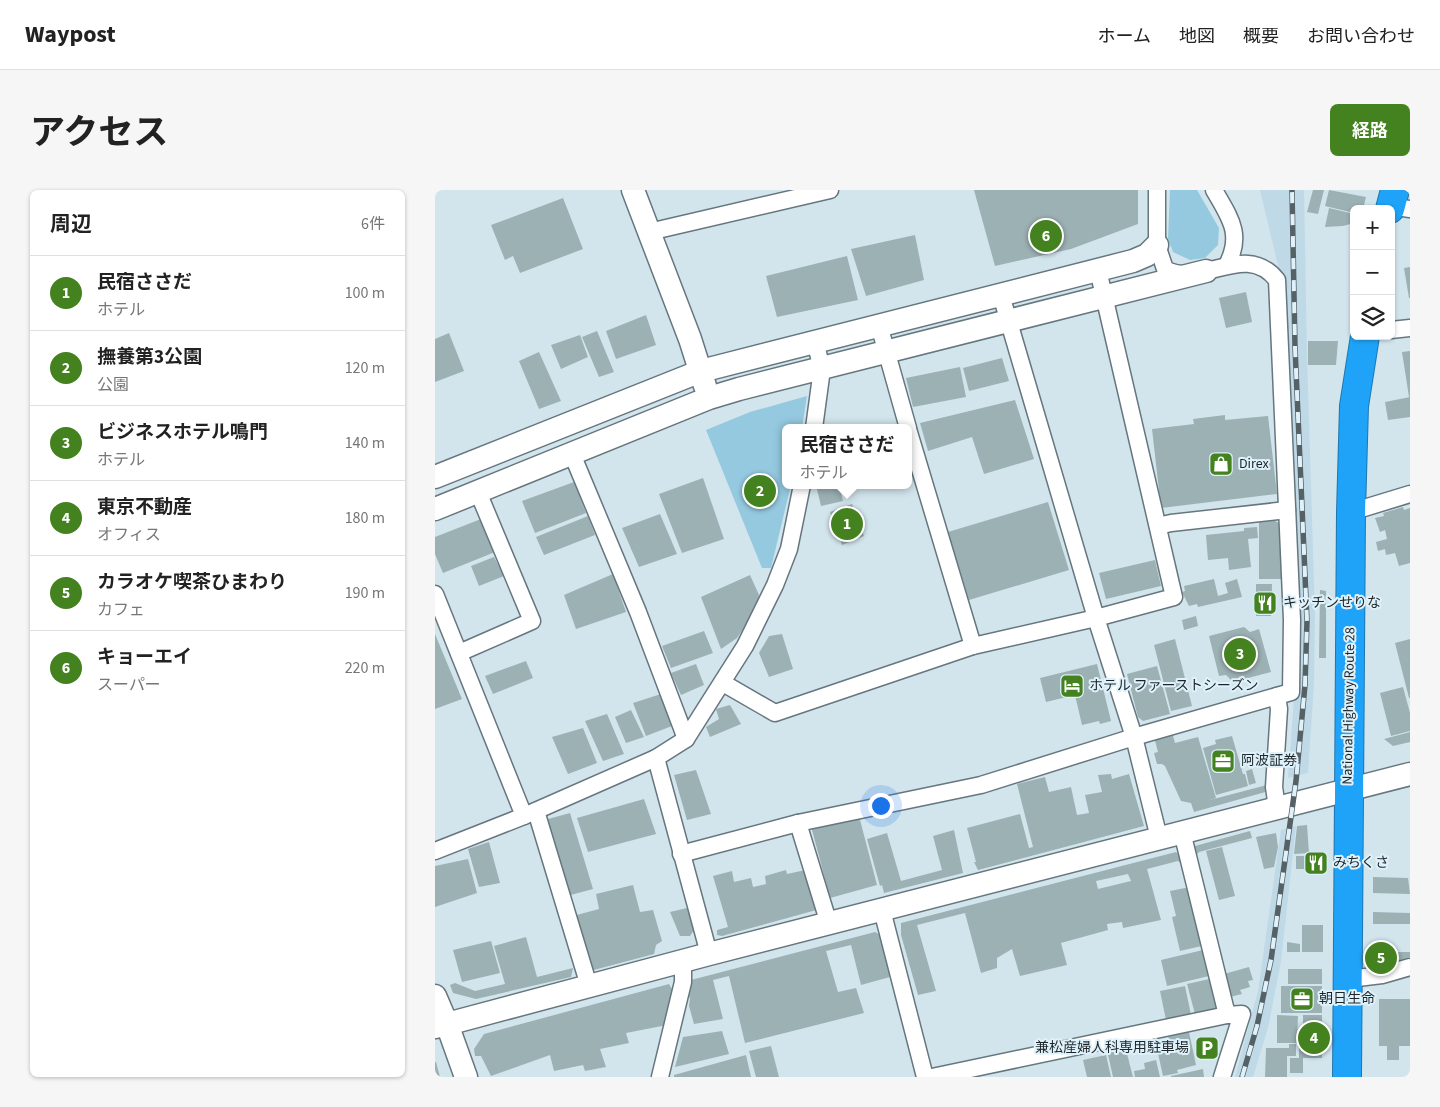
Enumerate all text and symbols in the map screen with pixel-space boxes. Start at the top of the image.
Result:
text: Waypost [25,17,116,52]
text: ホーム [1098,24,1151,49]
text: 地図 [1179,24,1215,49]
text: 概要 [1243,24,1279,49]
text: お問い合わせ [1307,24,1415,49]
button: 経路 [1330,104,1410,156]
text: アクセス [30,108,168,158]
map controls [1350,205,1395,340]
button: + [1350,205,1395,250]
text: 周辺 [50,209,92,239]
text: 6件 [361,213,385,235]
pin: 6 [1030,217,1062,255]
button: − [1350,250,1395,295]
text: 民宿ささだ [97,269,192,296]
text: 1 [62,282,70,304]
text: 100 m [345,282,385,304]
button: layers [1350,295,1395,340]
text: ホテル [97,299,145,321]
text: 撫養第3公園 [97,344,202,371]
text: 2 [62,357,70,379]
text: 120 m [345,357,385,379]
text: 公園 [97,374,129,396]
text: ビジネスホテル鳴門 [97,419,268,446]
popup [782,424,912,489]
text: 3 [62,432,70,454]
text: 140 m [345,432,385,454]
text: 民宿ささだ [799,432,895,459]
text: ホテル [97,449,145,471]
shop icon: Direx [1208,451,1234,477]
place label: Direx [1239,454,1270,474]
text: ホテル [799,462,848,484]
pin: 2 [744,472,776,510]
text: 東京不動産 [97,494,192,521]
pin: 1 [831,505,863,543]
text: 4 [62,507,70,529]
text: 180 m [345,507,385,529]
text: オフィス [97,524,161,546]
text: カラオケ喫茶ひまわり [97,569,287,596]
text: 5 [62,582,70,604]
text: 190 m [345,582,385,604]
restaurant icon: キッチンせりな [1252,590,1278,616]
place label: キッチンせりな [1283,593,1381,613]
text: カフェ [97,599,145,621]
street label: National Highway Route 28 [1338,627,1360,785]
pin: 3 [1224,635,1256,673]
text: キョーエイ [97,644,192,671]
text: 6 [62,657,70,679]
text: 220 m [345,657,385,679]
hotel icon: ホテル ファーストシーズン [1059,673,1085,699]
text: スーパー [97,674,161,696]
place label: ホテル ファーストシーズン [1089,676,1258,696]
office icon: 阿波証券 [1210,748,1236,774]
place label: 阿波証券 [1241,751,1297,771]
your location [868,793,894,819]
restaurant icon: みちくさ [1303,850,1329,876]
place label: みちくさ [1333,853,1389,873]
pin: 5 [1365,939,1397,977]
office icon: 朝日生命 [1289,986,1315,1012]
place label: 朝日生命 [1319,989,1375,1009]
pin: 4 [1298,1019,1330,1057]
parking icon: 兼松産婦人科専用駐車場 [1194,1035,1220,1061]
place label: 兼松産婦人科専用駐車場 [1035,1038,1189,1058]

